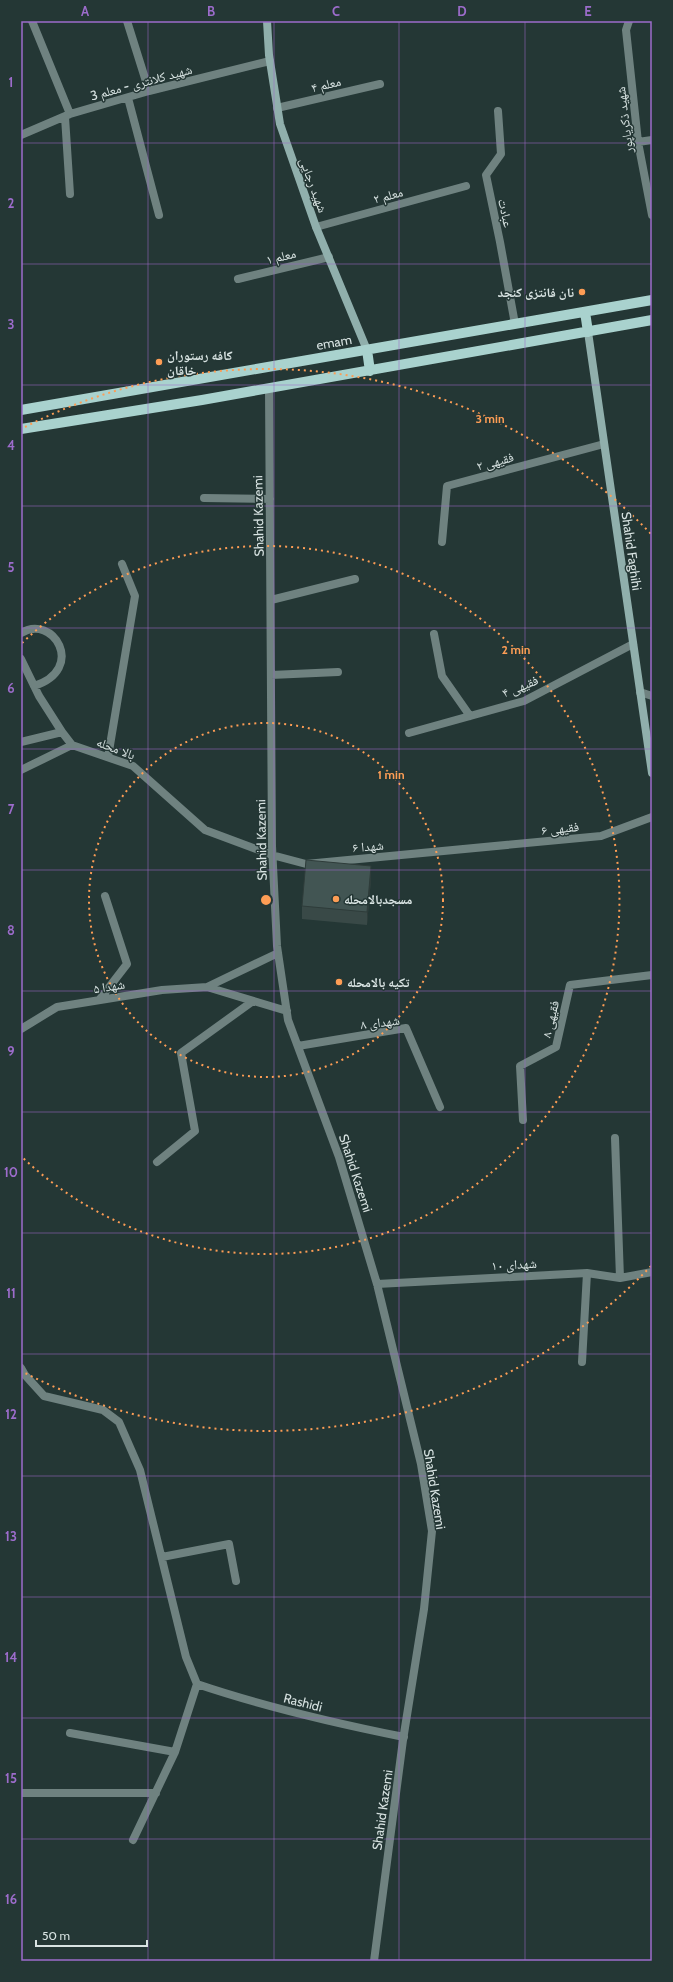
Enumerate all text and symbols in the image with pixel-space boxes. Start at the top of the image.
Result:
text: A [81,3,90,19]
text: B [207,3,215,19]
text: C [332,3,340,19]
text: D [457,3,467,19]
text: E [584,3,592,19]
street label: شهید کلانتری - معلم 3 [88,61,194,104]
street label: معلم ۴ [309,73,343,96]
text: 1 [9,74,13,90]
street label: شهید ذکریاپور [612,86,637,155]
street label: شهید رجایی [296,155,331,215]
street label: معلم ۲ [371,183,405,208]
text: 2 [8,195,15,211]
street label: عبادت [495,197,517,229]
street label: معلم ۱ [264,245,298,268]
place label: نان فانتزی کنجد [498,284,574,300]
marker: نان فانتزی کنجد [577,287,587,297]
text: 3 [7,316,15,332]
street label: emam [315,331,353,353]
place label: کافه رستوران خاقان [167,347,233,378]
marker: کافه رستوران خاقان [154,357,164,367]
text: 3 min [475,411,505,426]
text: 4 [7,437,15,453]
street label: فقیهی ۲ [475,448,516,475]
street label: Shahid Kazemi [249,475,267,557]
street label: Shahid Faghihi [619,511,645,591]
text: 5 [8,559,15,575]
text: 2 min [502,642,530,657]
street label: فقیهی ۴ [499,671,541,701]
text: 6 [7,680,15,696]
street label: بالا محله [94,733,138,763]
text: 1 min [377,767,405,782]
street label: Shahid Kazemi [252,799,270,881]
text: 7 [8,801,15,817]
street label: فقیهی ۶ [540,818,580,839]
street label: شهدا ۶ [352,837,384,855]
place label: مسجدبالامحله [344,891,412,907]
centre of rings [259,893,273,907]
marker: مسجدبالامحله [331,894,341,904]
text: 8 [7,922,15,938]
place label: تکیه بالامحله [347,974,410,990]
street label: شهدا ۵ [92,976,126,996]
marker: تکیه بالامحله [334,977,344,987]
street label: فقیهی ۸ [538,999,563,1039]
street label: شهدای ۸ [359,1012,401,1033]
text: 9 [7,1043,15,1059]
street label: Shahid Kazemi [336,1132,376,1214]
text: 10 [4,1164,18,1180]
street label: شهدای ۱۰ [491,1255,537,1274]
text: 11 [6,1285,16,1301]
text: 12 [5,1406,17,1422]
street label: Shahid Kazemi [421,1448,449,1530]
text: 13 [5,1528,17,1544]
text: 14 [5,1649,17,1665]
street label: Rashidi [282,1689,324,1715]
street label: Shahid Kazemi [368,1769,396,1851]
text: 15 [5,1770,17,1786]
text: 16 [5,1891,17,1907]
scale bar [36,1922,147,1948]
text: 50 m [42,1928,70,1943]

